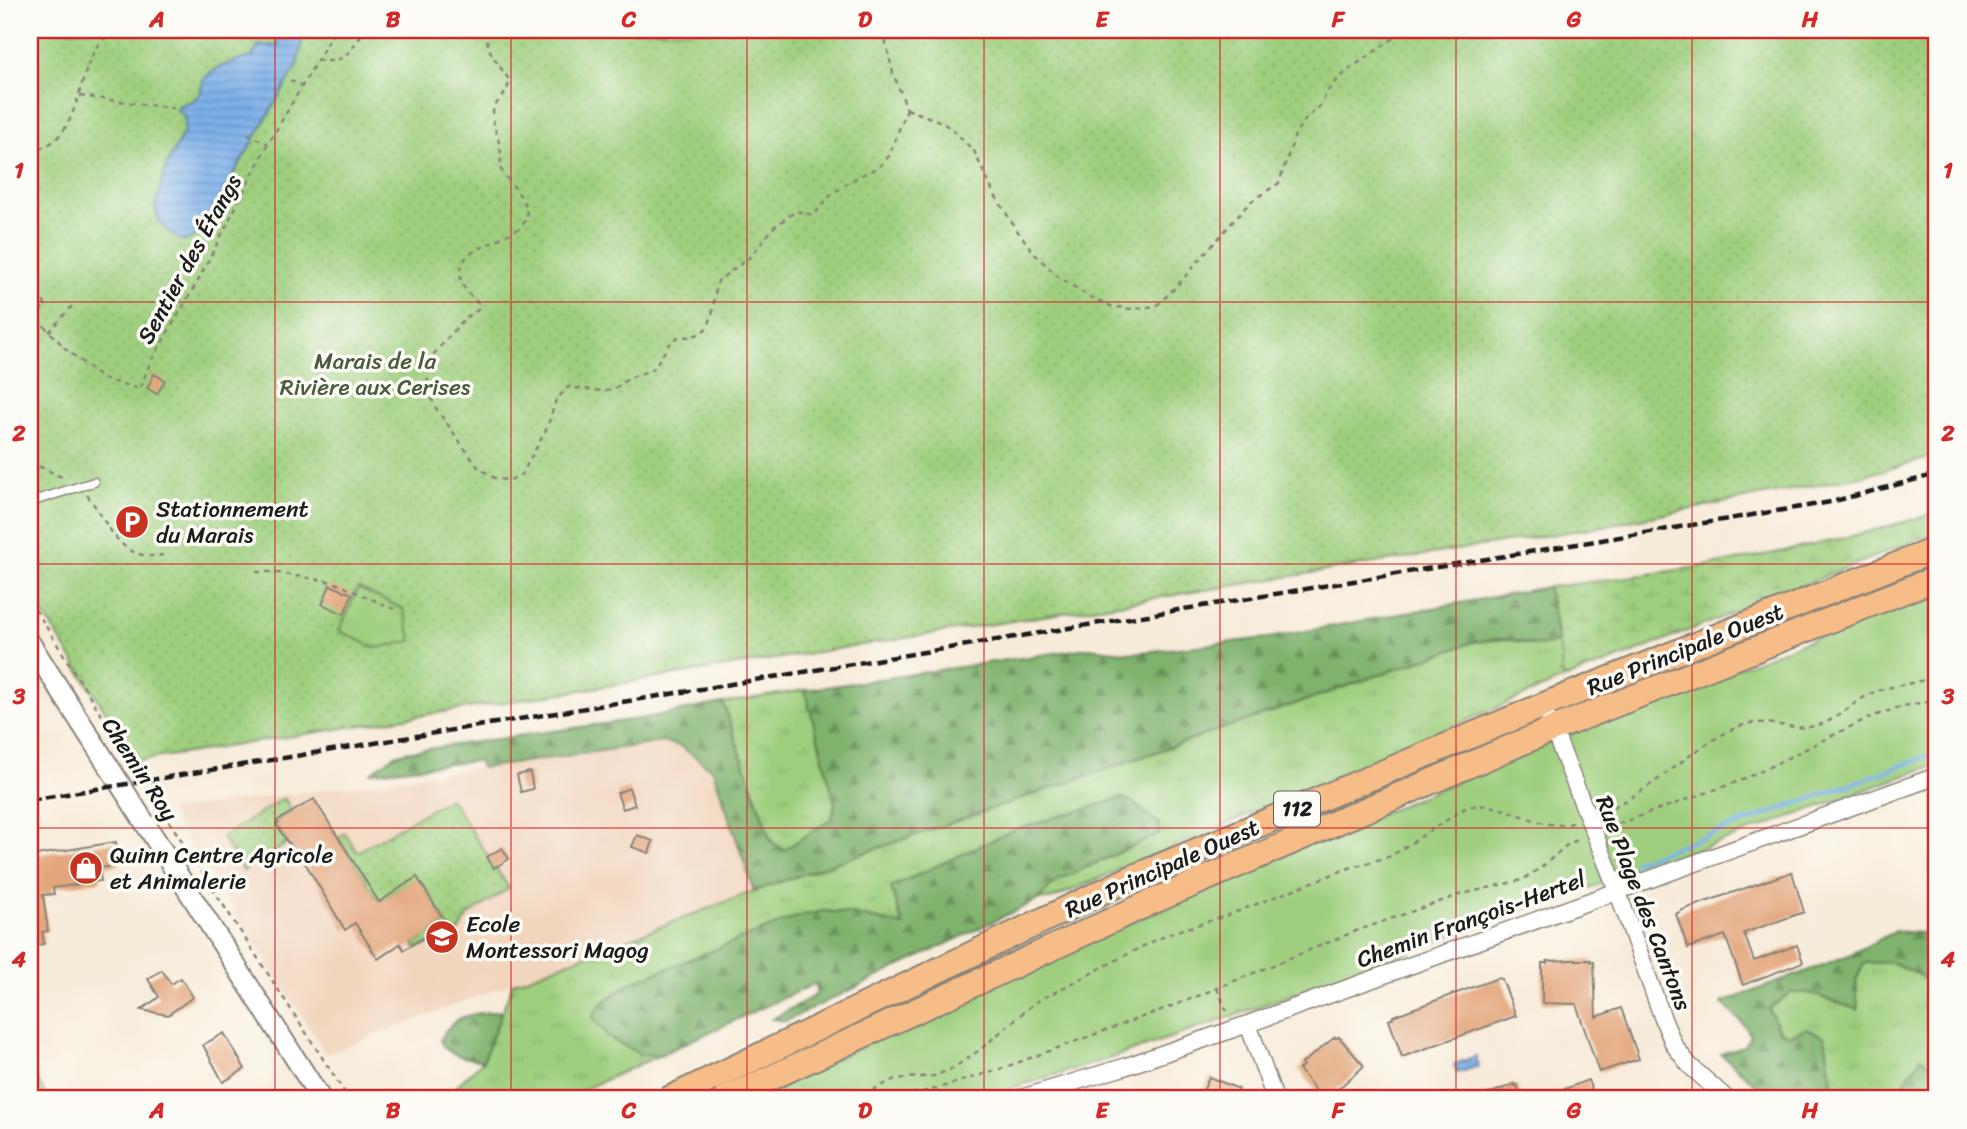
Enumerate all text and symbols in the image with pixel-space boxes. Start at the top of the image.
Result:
text: A [148,0,165,40]
text: B [386,0,401,40]
text: C [621,0,637,40]
text: D [858,0,873,40]
text: E [1096,0,1111,40]
text: F [1331,0,1346,40]
text: G [1566,0,1582,40]
text: H [1801,0,1819,40]
text: 1 [14,150,24,191]
text: 1 [1943,150,1953,191]
street label: Sentier des Étangs [126,166,253,352]
park label: Marais de la Rivière aux Cerises [280,341,471,408]
text: 2 [11,413,26,454]
text: 2 [1940,413,1955,454]
place label: Stationnement du Marais [156,489,309,556]
parking icon: Stationnement du Marais [113,503,151,541]
street label: Rue Principale Ouest [1580,591,1790,708]
text: 3 [12,676,26,717]
text: 3 [1941,676,1955,717]
street label: Chemin Roy [90,709,189,830]
street label: Rue Plage des Cantons [1584,789,1704,1017]
road number: 112 [1274,792,1320,826]
street label: Rue Principale Ouest [1058,807,1266,930]
place label: Quinn Centre Agricole et Animalerie [110,835,333,902]
shop icon: Quinn Centre Agricole et Animalerie [67,849,105,887]
street label: Chemin François-Hertel [1351,859,1592,980]
place label: Ecole Montessori Magog [466,904,649,971]
school or university icon: Ecole Montessori Magog [423,918,461,956]
text: 4 [11,939,27,980]
text: 4 [1940,939,1956,980]
text: A [148,1090,165,1129]
text: B [386,1090,401,1129]
text: C [621,1090,637,1129]
text: D [858,1090,873,1129]
text: E [1096,1090,1111,1129]
text: F [1331,1090,1346,1129]
text: G [1566,1090,1582,1129]
text: H [1801,1090,1819,1129]

